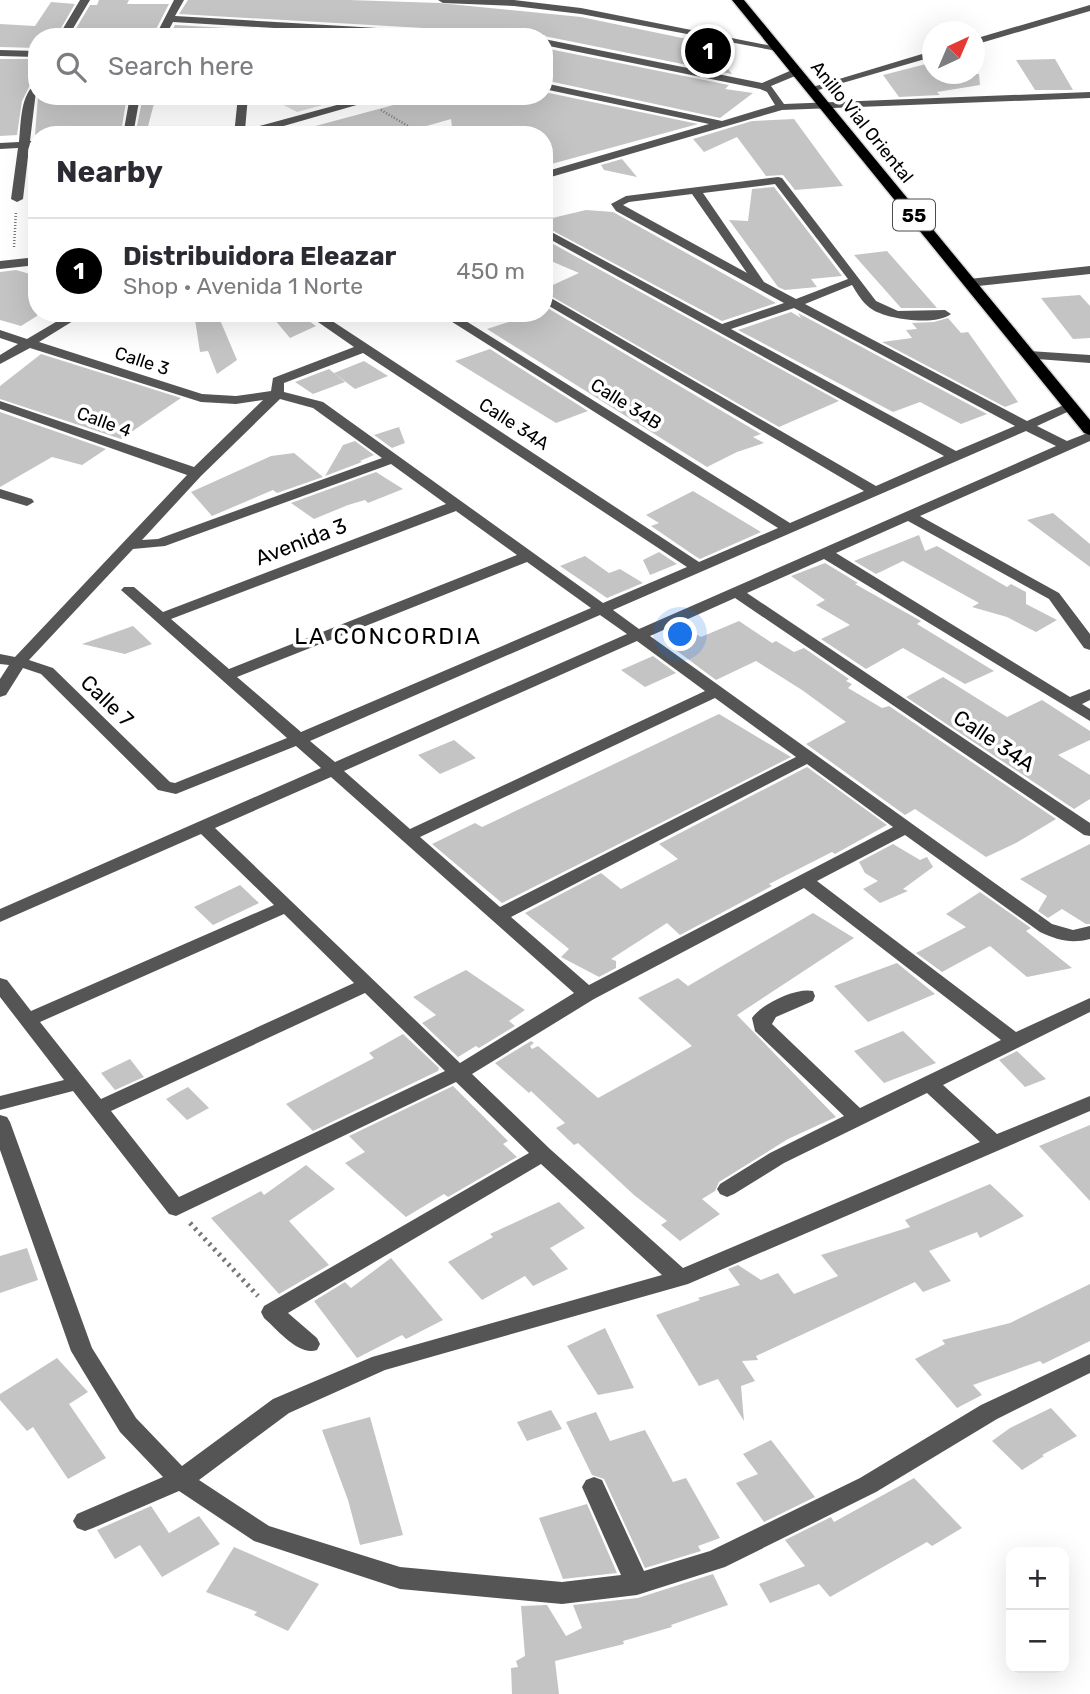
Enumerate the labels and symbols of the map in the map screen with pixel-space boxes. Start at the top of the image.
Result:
north arrow [922,21,985,84]
pin: 1 [685,25,731,77]
street label: Anillo Vial Oriental [806,57,918,187]
road number: 55 [893,200,935,230]
street label: Calle 3 [112,342,172,380]
street label: Calle 34B [587,374,665,434]
street label: Calle 34A [475,393,553,455]
street label: Calle 4 [74,402,134,442]
street label: Avenida 3 [251,513,350,570]
your location [663,617,697,651]
district label: LA CONCORDIA [294,622,482,650]
street label: Calle 7 [76,670,139,732]
street label: Calle 34A [949,704,1040,777]

